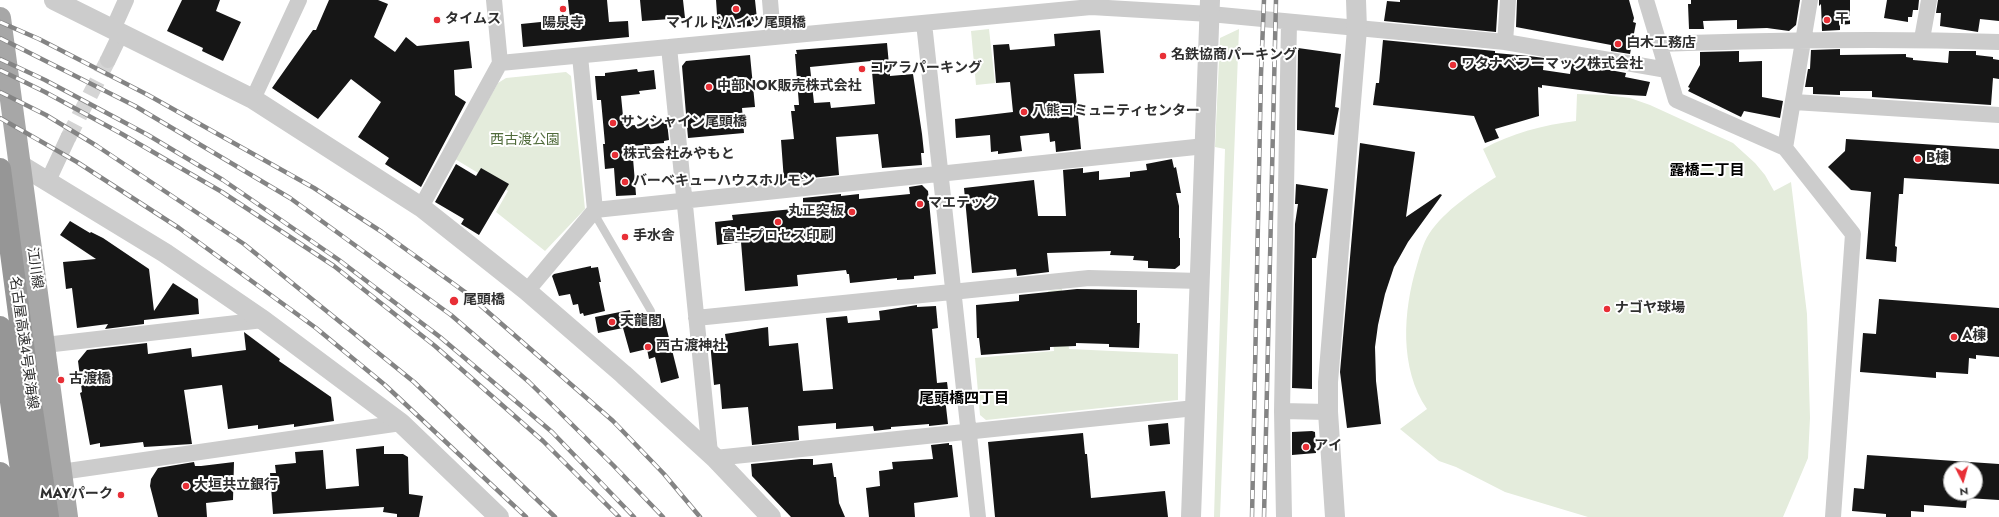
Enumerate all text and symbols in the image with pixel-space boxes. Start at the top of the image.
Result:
marker: 陽泉寺 [558,4,568,14]
marker: マイルドハイツ尾頭橋 [731,4,741,14]
place label: タイムス [445,12,501,28]
place label: 干 [1835,12,1849,28]
marker: タイムス [432,15,442,25]
marker: 干 [1822,15,1832,25]
place label: 陽泉寺 [542,16,584,32]
place label: マイルドハイツ尾頭橋 [666,16,806,32]
place label: 白木工務店 [1626,36,1696,52]
marker: 白木工務店 [1613,39,1623,49]
place label: 名鉄協商パーキング [1171,48,1297,64]
marker: 名鉄協商パーキング [1158,51,1168,61]
place label: ワタナベフーマック株式会社 [1461,57,1643,73]
marker: ワタナベフーマック株式会社 [1448,60,1458,70]
place label: コアラパーキング [870,61,982,77]
marker: コアラパーキング [857,64,867,74]
place label: 中部NOK販売株式会社 [717,79,861,95]
marker: 中部NOK販売株式会社 [704,82,714,92]
place label: 八熊コミュニティセンター [1032,104,1200,120]
marker: 八熊コミュニティセンター [1019,107,1029,117]
place label: サンシャイン尾頭橋 [621,115,747,131]
marker: サンシャイン尾頭橋 [608,118,618,128]
park label: 西古渡公園 [490,133,560,149]
place label: 株式会社みやもと [623,147,735,163]
marker: 株式会社みやもと [610,150,620,160]
place label: B棟 [1926,151,1949,167]
marker: B棟 [1913,154,1923,164]
district label: 露橋二丁目 [1670,162,1744,180]
place label: バーベキューハウスホルモン [633,174,815,190]
marker: バーベキューハウスホルモン [620,177,630,187]
place label: マエテック [928,196,998,212]
marker: マエテック [915,199,925,209]
place label: 丸正突板 [788,204,844,220]
marker: 丸正突板 [847,207,857,217]
marker: 富士プロセス印刷 [773,217,783,227]
place label: 手水舎 [633,229,675,245]
place label: 富士プロセス印刷 [722,229,834,245]
marker: 手水舎 [620,232,630,242]
street label: 江川線 [23,246,45,290]
street label: 名古屋高速4号東海線 [5,275,41,411]
place label: 尾頭橋 [463,293,505,309]
marker: 尾頭橋 [448,295,460,307]
place label: ナゴヤ球場 [1615,301,1685,317]
marker: ナゴヤ球場 [1602,304,1612,314]
place label: 天龍閣 [620,314,662,330]
marker: 天龍閣 [607,317,617,327]
place label: A棟 [1962,329,1986,345]
marker: A棟 [1949,332,1959,342]
place label: 西古渡神社 [656,339,726,355]
marker: 西古渡神社 [643,342,653,352]
place label: 古渡橋 [69,372,111,388]
marker: 古渡橋 [56,375,66,385]
district label: 尾頭橋四丁目 [919,390,1009,408]
place label: アイ [1314,439,1342,455]
marker: アイ [1301,442,1311,452]
north arrow [1943,461,1983,501]
place label: 大垣共立銀行 [194,478,278,494]
marker: 大垣共立銀行 [181,481,191,491]
text: N [1959,484,1969,500]
place label: MAYパーク [40,487,113,503]
marker: MAYパーク [116,490,126,500]

